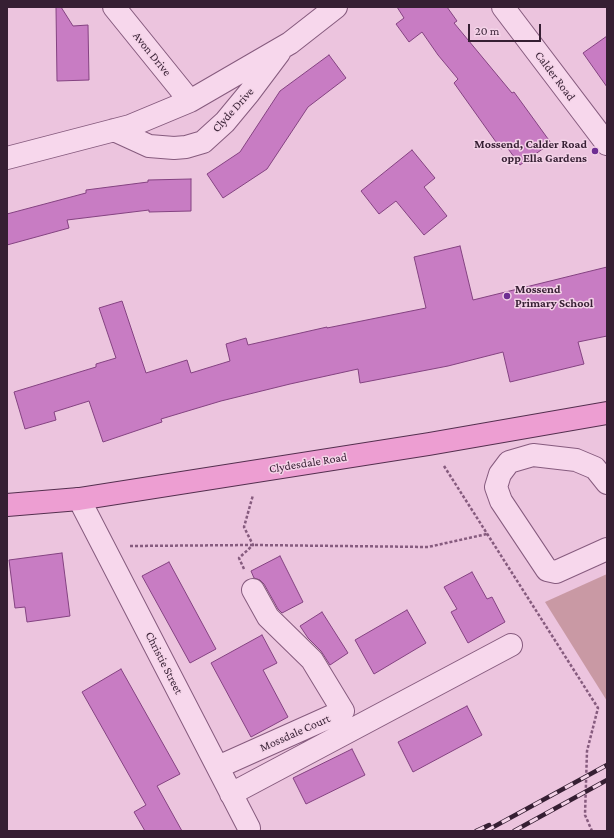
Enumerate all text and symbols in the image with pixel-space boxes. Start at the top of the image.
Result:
scale bar [470,16,543,42]
text: 20 m [475,24,499,38]
street label: Avon Drive [130,29,174,79]
street label: Calder Road [532,48,578,104]
street label: Clyde Drive [209,85,257,135]
place label: Mossend, Calder Road opp Ella Gardens [474,137,587,165]
marker: Mossend, Calder Road opp Ella Gardens [590,146,600,156]
place label: Mossend Primary School [515,282,593,310]
marker: Mossend Primary School [502,291,512,301]
street label: Clydesdale Road [268,450,348,476]
street label: Christie Street [142,629,186,697]
street label: Mossdale Court [258,711,332,755]

